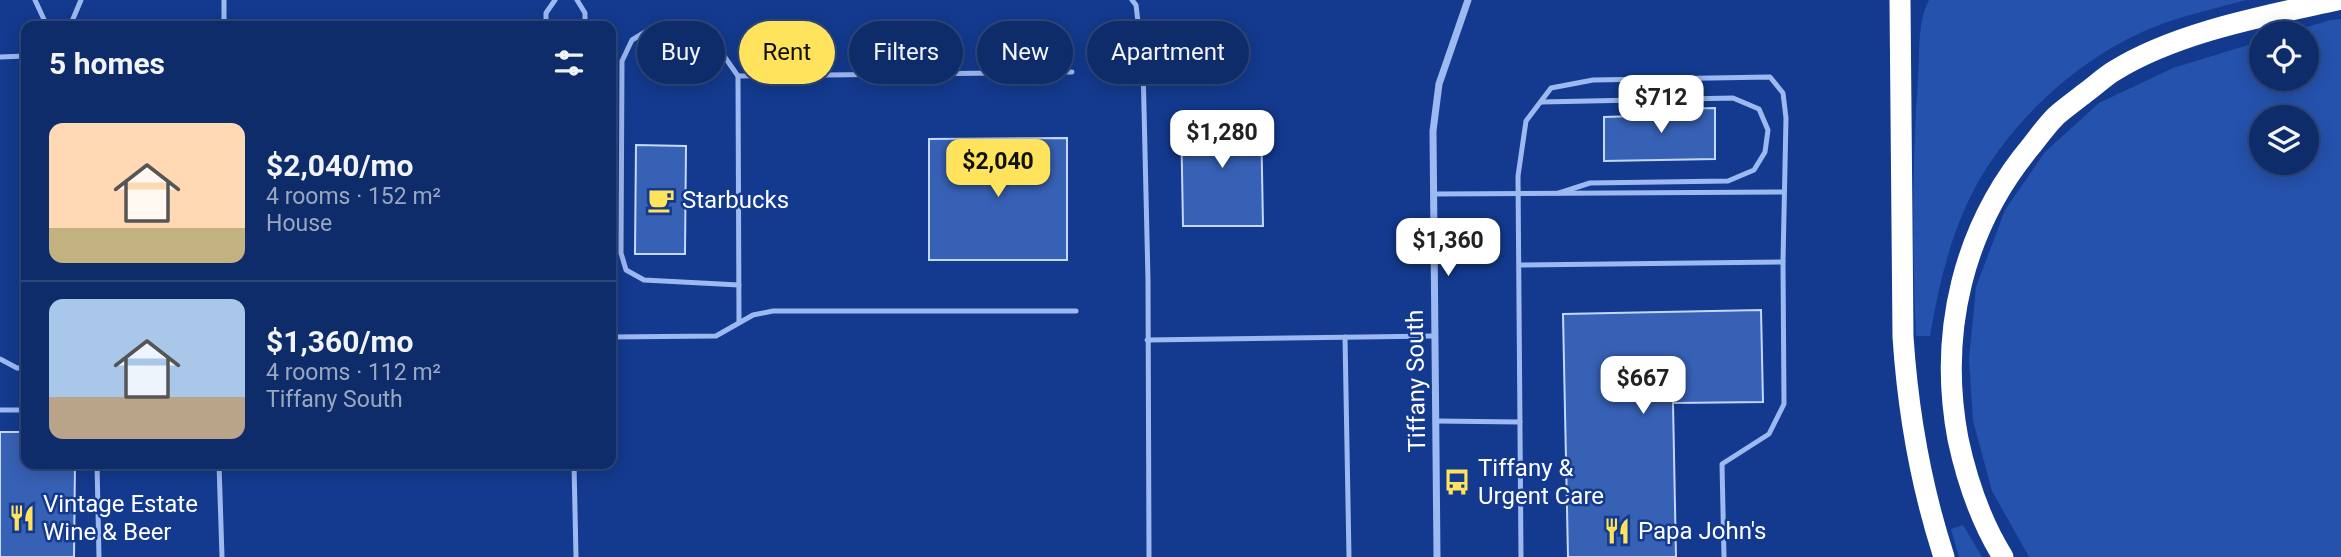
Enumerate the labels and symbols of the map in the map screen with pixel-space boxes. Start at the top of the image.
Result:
pin: $712 [1620,76,1702,135]
pin: $1,280 [1165,110,1279,170]
pin: $2,040 [941,140,1055,199]
cafe icon: Starbucks [646,185,676,215]
place label: Starbucks [682,186,789,214]
pin: $1,360 [1391,218,1505,278]
street label: Tiffany South [1401,309,1431,453]
pin: $667 [1602,356,1684,416]
place label: Tiffany & Urgent Care [1478,454,1604,510]
bus stop icon: Tiffany & Urgent Care [1442,467,1472,497]
place label: Vintage Estate Wine & Beer [43,490,198,546]
restaurant icon: Vintage Estate Wine & Beer [7,503,37,533]
restaurant icon: Papa John's [1602,516,1632,546]
place label: Papa John's [1638,517,1766,545]

